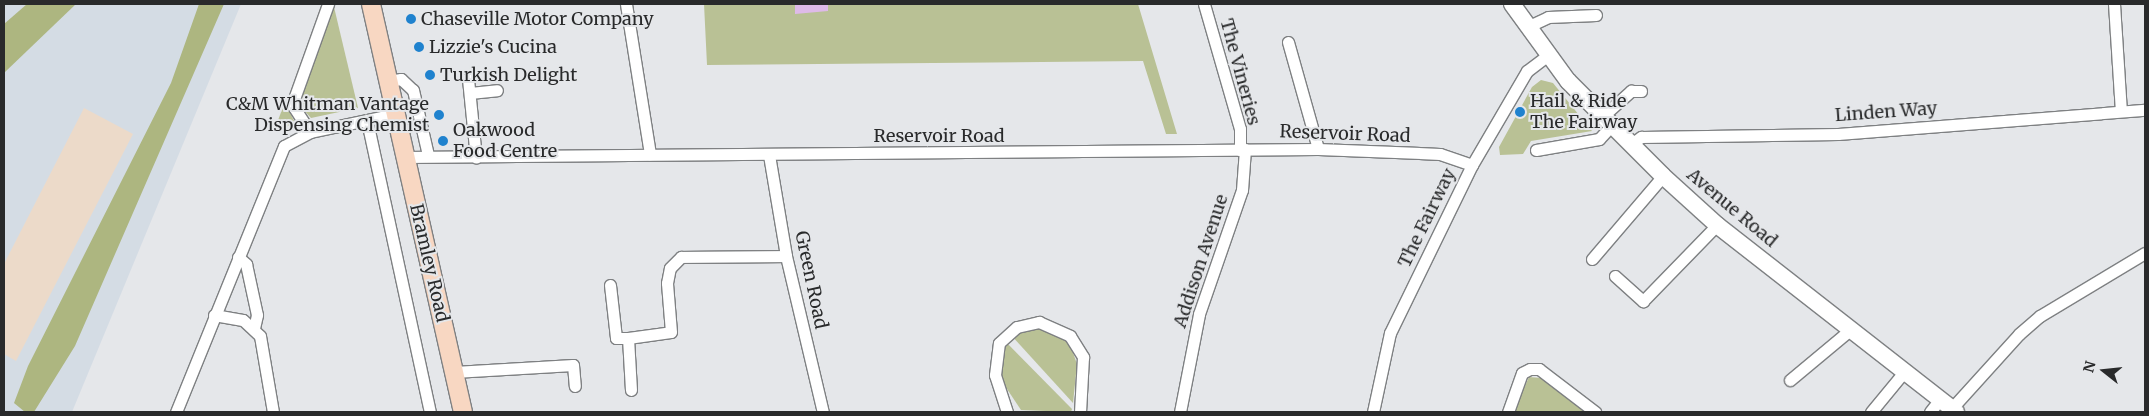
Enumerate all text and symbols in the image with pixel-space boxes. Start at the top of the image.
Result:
place label: Chaseville Motor Company [421,8,654,30]
marker: Chaseville Motor Company [405,13,417,25]
street label: The Vineries [1215,16,1265,128]
place label: Lizzie's Cucina [429,36,557,58]
marker: Lizzie's Cucina [413,41,425,53]
place label: Turkish Delight [440,64,577,86]
marker: Turkish Delight [424,69,436,81]
place label: Hail & Ride The Fairway [1530,91,1637,134]
place label: C&M Whitman Vantage Dispensing Chemist [226,94,429,136]
street label: Linden Way [1834,98,1938,126]
marker: Hail & Ride The Fairway [1514,106,1526,118]
marker: C&M Whitman Vantage Dispensing Chemist [433,109,445,121]
place label: Oakwood Food Centre [453,120,557,162]
street label: Reservoir Road [1279,121,1411,147]
street label: Reservoir Road [873,125,1005,147]
marker: Oakwood Food Centre [437,135,449,147]
street label: Avenue Road [1682,164,1782,252]
street label: The Fairway [1394,165,1460,271]
street label: Addison Avenue [1169,192,1233,330]
street label: Bramley Road [405,202,453,324]
street label: Green Road [790,229,832,331]
north arrow [2079,346,2129,396]
text: N [2079,359,2100,375]

